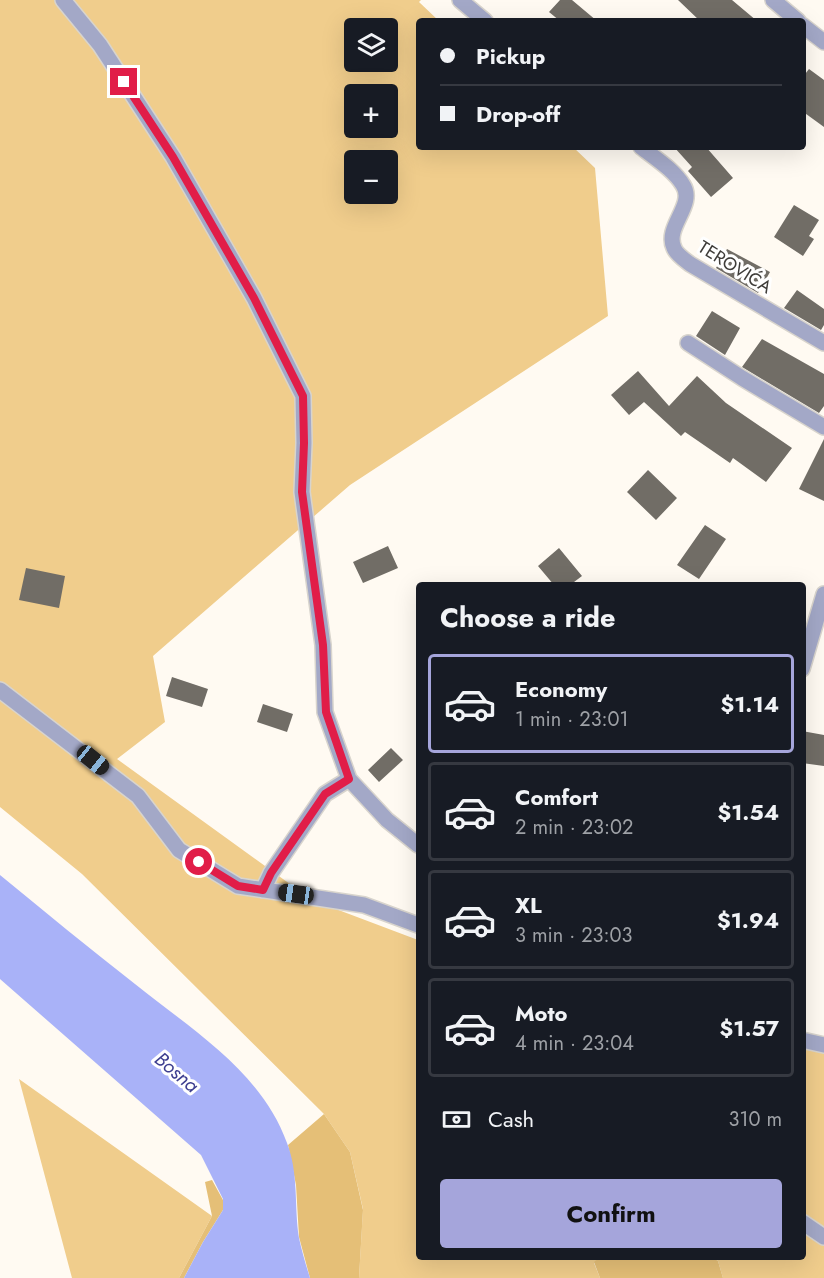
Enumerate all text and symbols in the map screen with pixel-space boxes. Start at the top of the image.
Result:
map controls [344,18,398,204]
button: layers [344,18,398,72]
text: Pickup [476,40,545,72]
route end [110,68,137,95]
button: + [344,84,398,138]
text: Drop-off [476,98,560,130]
button: − [344,150,398,204]
street label: TEROVIĆA [693,234,777,300]
text: Choose a ride [440,598,615,637]
text: Economy [515,673,607,705]
icon: car [443,677,497,731]
text: $1.14 [720,688,779,720]
text: 1 min · 23:01 [515,705,629,734]
car [73,742,113,778]
text: Comfort [515,781,598,813]
icon: car [443,785,497,839]
text: $1.54 [717,796,779,828]
text: 2 min · 23:02 [515,813,633,842]
route start [185,848,212,875]
car [277,883,315,905]
text: XL [515,889,542,921]
icon: car [443,893,497,947]
text: $1.94 [717,904,779,936]
text: 3 min · 23:03 [515,921,632,950]
text: Moto [515,997,568,1029]
icon: car [443,1001,497,1055]
text: $1.57 [720,1012,779,1044]
text: 4 min · 23:04 [515,1029,634,1058]
water label: Bosna [148,1045,205,1100]
icon: cash [440,1103,473,1136]
text: Cash [488,1103,534,1135]
text: 310 m [728,1105,782,1134]
button: Confirm [440,1179,782,1248]

